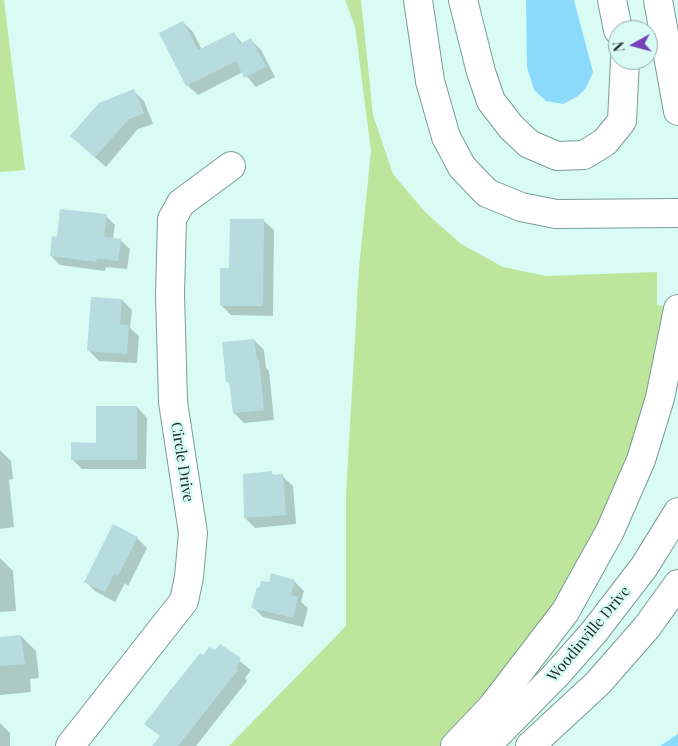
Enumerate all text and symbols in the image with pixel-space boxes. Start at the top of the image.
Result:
north arrow [608,20,658,70]
text: N [609,41,629,53]
street label: Circle Drive [167,421,197,503]
street label: Woodinville Drive [544,583,634,685]

